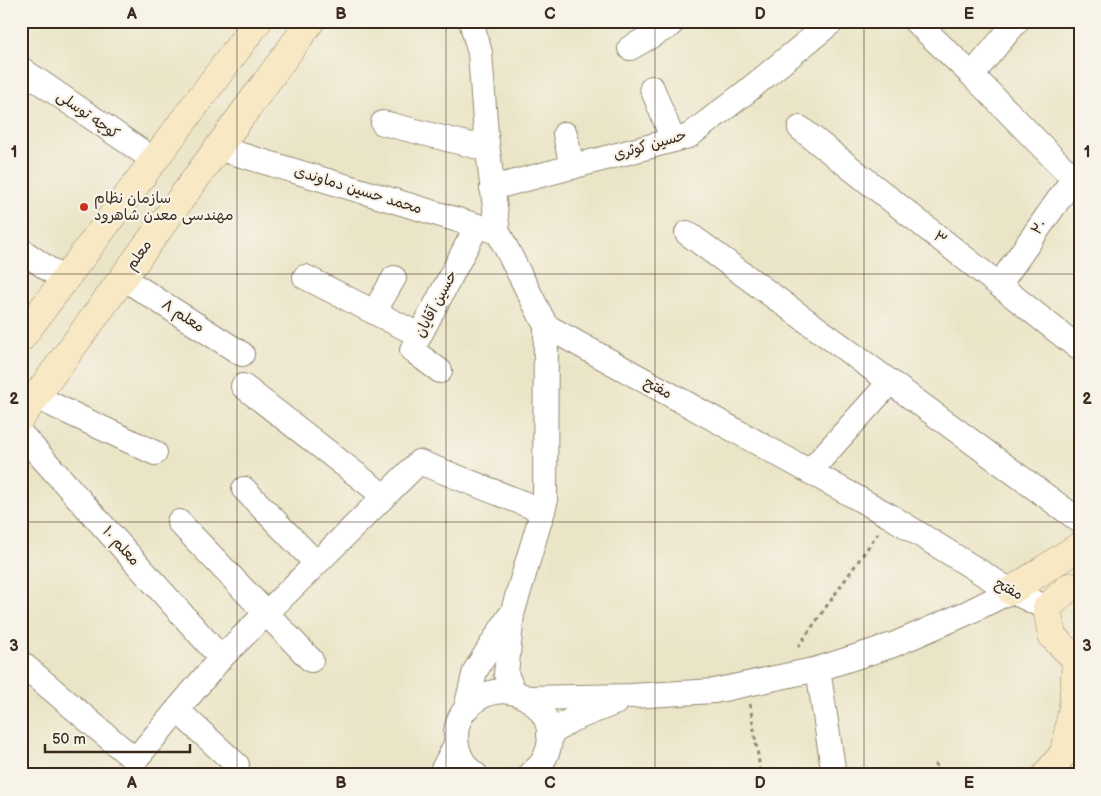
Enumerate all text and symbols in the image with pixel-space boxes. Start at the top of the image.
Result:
text: A [126,5,137,24]
text: B [335,5,347,24]
text: C [544,5,556,24]
text: D [754,5,766,24]
text: E [964,5,974,24]
street label: کوچه توسلی [53,86,123,144]
street label: حسین کوثری [611,125,689,165]
text: 1 [11,143,17,162]
text: 1 [1084,143,1090,162]
street label: محمد حسین دماوندی [292,162,424,218]
place label: سازمان نظام مهندسی معدن شاهرود [94,189,233,225]
marker: سازمان نظام مهندسی معدن شاهرود [78,201,90,213]
street label: ۲۰ [1027,215,1051,239]
street label: ۳ [929,227,951,249]
street label: معلم [122,236,158,275]
street label: حسین آقایان [410,267,462,341]
street label: معلم ۸ [157,295,208,339]
street label: مفتح [641,373,675,403]
text: 2 [9,390,19,409]
text: 2 [1082,390,1092,409]
street label: معلم ۱۰ [97,522,144,571]
street label: مفتح [992,574,1026,604]
text: 3 [9,637,19,656]
text: 3 [1082,637,1092,656]
scale bar [45,721,190,753]
text: 50 m [52,730,86,749]
text: A [126,774,137,793]
text: B [335,774,347,793]
text: C [544,774,556,793]
text: D [754,774,766,793]
text: E [964,774,974,793]

